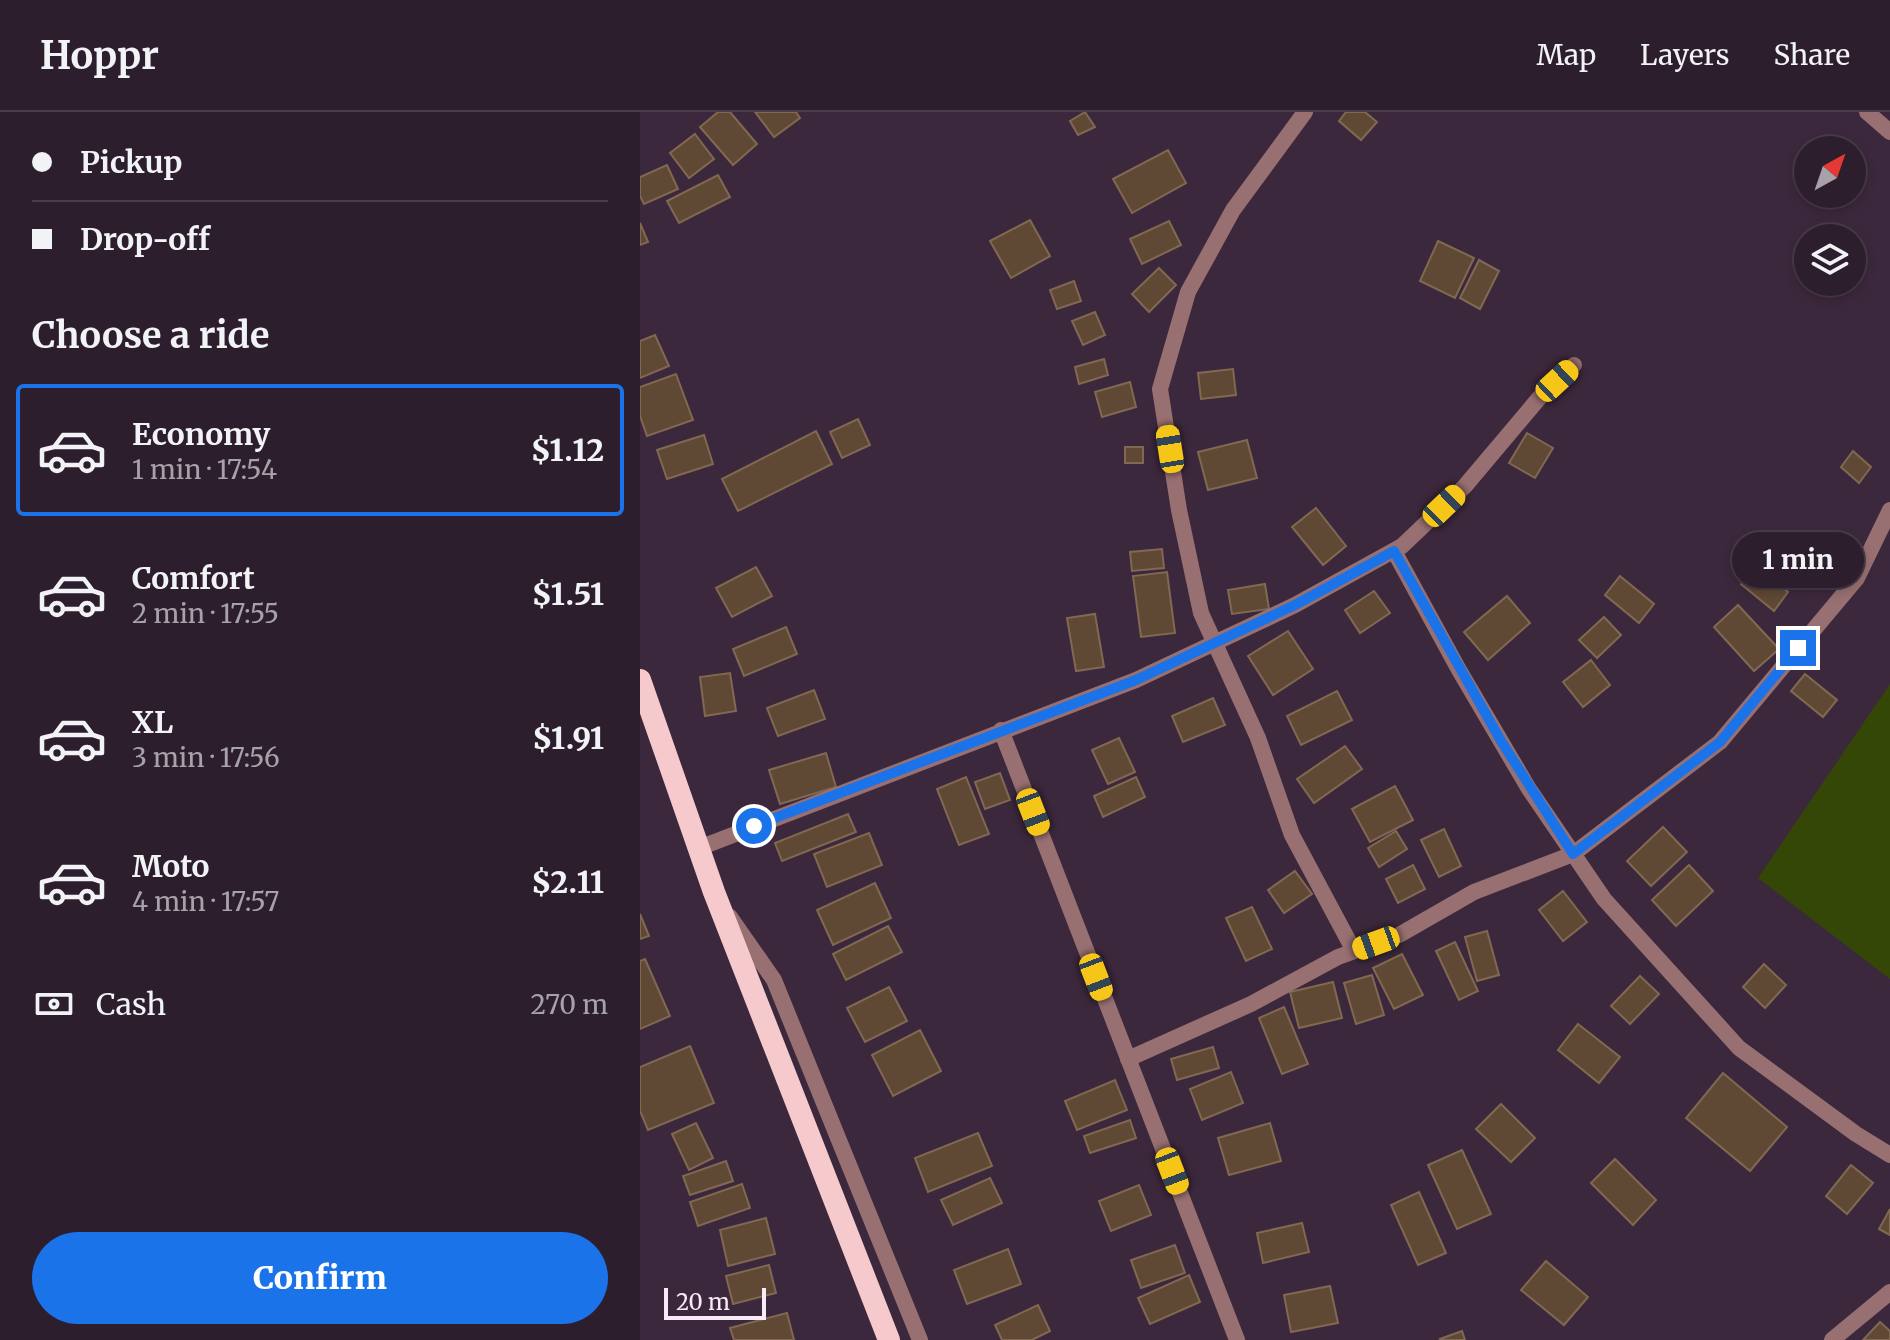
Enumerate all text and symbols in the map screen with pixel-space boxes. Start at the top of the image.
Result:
text: Hoppr [40,32,159,79]
text: Map [1536,37,1596,73]
text: Layers [1640,37,1729,73]
text: Share [1773,37,1850,73]
north arrow [1794,136,1866,208]
map controls [1794,136,1866,296]
text: Pickup [80,143,182,181]
text: Drop-off [80,220,210,258]
button: layers [1794,224,1866,296]
text: Choose a ride [32,313,269,358]
car [1531,356,1583,406]
icon: car [36,414,108,486]
text: Economy [132,415,270,453]
car [1154,423,1186,475]
text: $1.12 [531,431,604,469]
text: 1 min · 17:54 [132,453,277,486]
car [1418,481,1470,531]
callout: 1 min [1732,532,1864,588]
text: 1 min [1762,543,1834,576]
icon: car [36,558,108,630]
text: Comfort [132,559,255,597]
text: $1.51 [532,575,604,613]
text: 2 min · 17:55 [132,597,279,630]
route end [1780,630,1816,666]
icon: car [36,702,108,774]
text: XL [132,703,173,741]
text: $1.91 [532,719,604,757]
text: 3 min · 17:56 [132,741,280,774]
car [1013,785,1053,839]
route start [736,808,772,844]
icon: car [36,846,108,918]
text: Moto [132,847,210,885]
text: $2.11 [531,863,604,901]
text: 4 min · 17:57 [132,885,279,918]
car [1349,924,1403,962]
car [1076,950,1116,1004]
icon: cash [32,982,76,1026]
text: Cash [96,985,166,1023]
text: 270 m [531,988,608,1021]
car [1152,1144,1192,1198]
button: Confirm [32,1232,608,1324]
scale bar [664,1284,766,1320]
text: 20 m [676,1288,730,1316]

